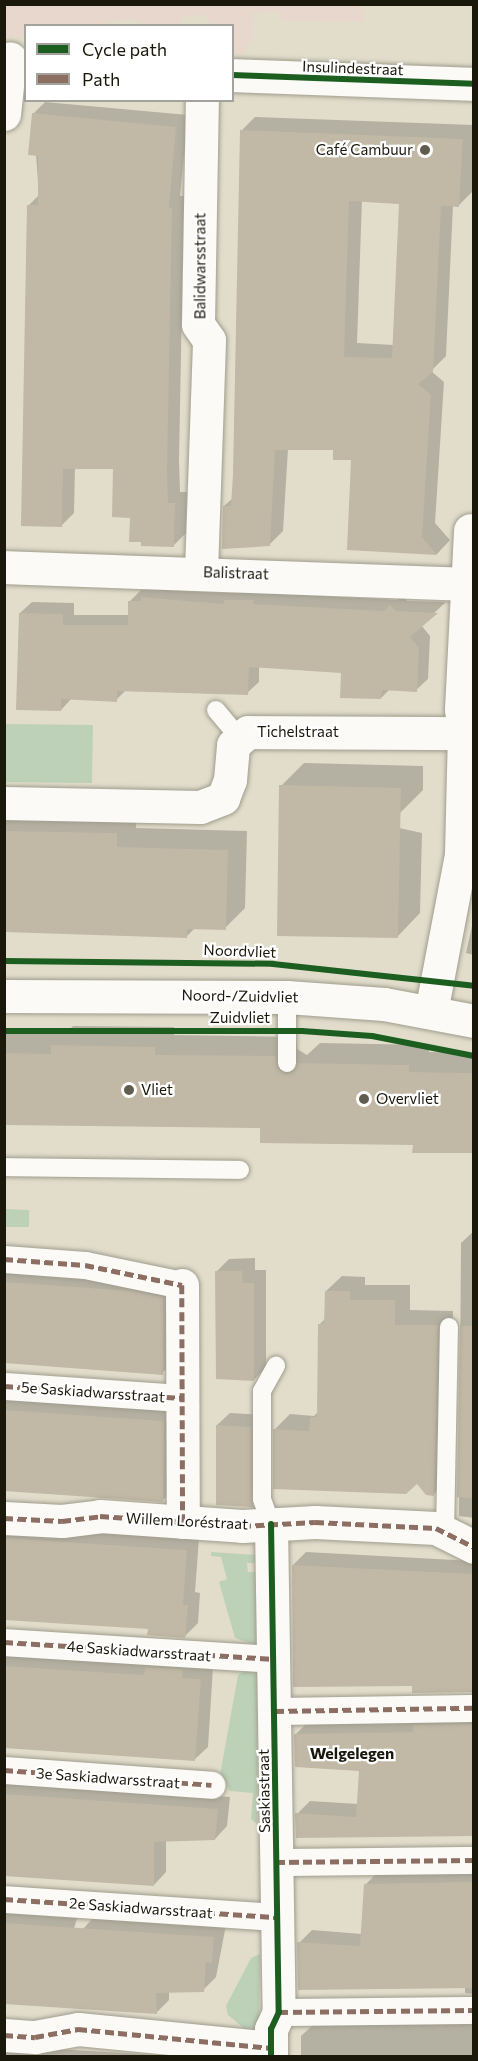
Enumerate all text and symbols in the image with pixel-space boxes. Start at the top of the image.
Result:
legend [24,24,234,102]
text: Cycle path [82,38,167,60]
street label: Insulindestraat [302,57,404,79]
text: Path [82,68,120,90]
place label: Café Cambuur [316,141,413,159]
marker: Café Cambuur [418,143,432,157]
street label: Balidwarsstraat [191,213,209,319]
street label: Balistraat [203,563,269,583]
street label: Tichelstraat [257,723,339,741]
street label: Noordvliet [203,941,277,961]
street label: Noord-/Zuidvliet [181,986,299,1006]
street label: Zuidvliet [210,1009,270,1027]
place label: Vliet [141,1081,173,1099]
marker: Vliet [122,1083,136,1097]
place label: Overvliet [376,1090,439,1108]
marker: Overvliet [357,1092,371,1106]
street label: 5e Saskiadwarsstraat [20,1378,166,1406]
street label: Willem Loréstraat [125,1509,249,1533]
street label: 4e Saskiadwarsstraat [66,1637,212,1665]
district label: Welgelegen [310,1743,394,1763]
street label: Saskiastraat [254,1749,274,1833]
street label: 3e Saskiadwarsstraat [35,1764,181,1792]
street label: 2e Saskiadwarsstraat [69,1894,213,1922]

